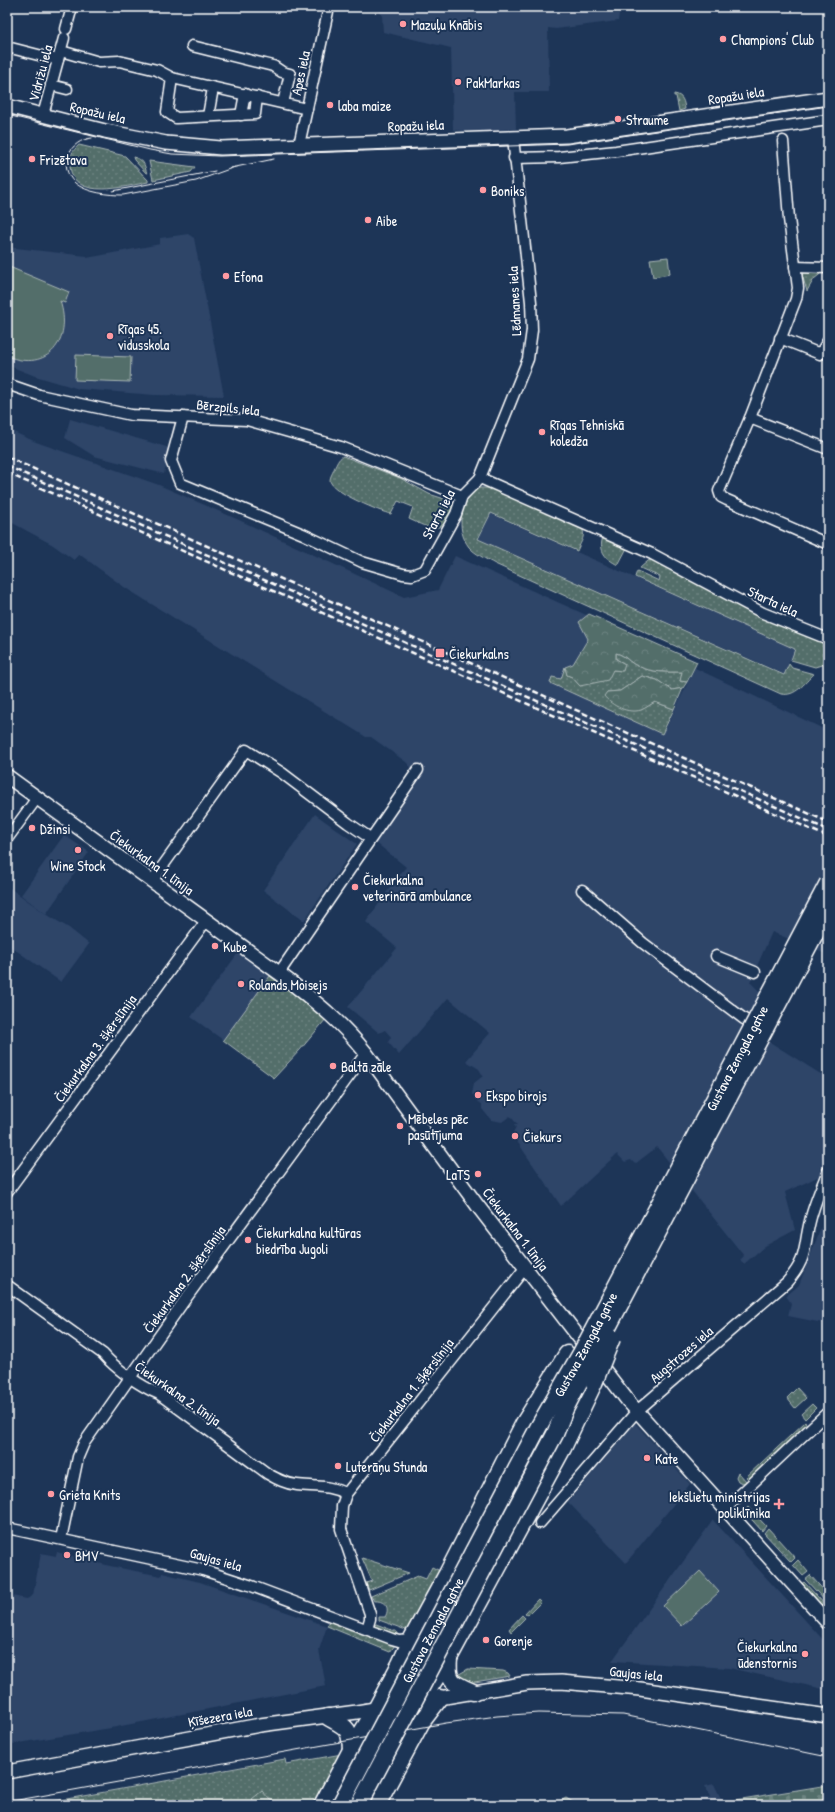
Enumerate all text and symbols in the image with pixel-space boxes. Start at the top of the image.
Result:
place label: Mazuļu Knābis [411,15,482,34]
marker: Mazuļu Knābis [398,19,408,29]
place label: Champions' Club [731,30,815,50]
marker: Champions' Club [718,34,728,44]
street label: Vidrižu iela [23,42,57,103]
street label: Apes iela [286,49,315,97]
place label: PakMarkas [466,73,520,92]
marker: PakMarkas [453,77,463,87]
street label: Ropažu iela [707,81,766,110]
street label: Ropažu iela [68,96,128,129]
place label: laba maize [338,96,392,115]
marker: laba maize [325,100,335,110]
place label: Straume [626,110,669,129]
marker: Straume [613,114,623,124]
street label: Ropažu iela [388,115,445,136]
place label: Frizētava [39,150,87,169]
marker: Frizētava [27,154,37,164]
place label: Boniks [491,181,524,200]
marker: Boniks [478,185,488,195]
place label: Aibe [376,211,398,230]
marker: Aibe [363,215,373,225]
street label: Lēdmanes iela [503,265,525,336]
place label: Efona [234,267,263,286]
marker: Efona [221,271,231,281]
place label: Rīgas 45. vidusskola [118,319,170,354]
marker: Rīgas 45. vidusskola [105,331,115,341]
street label: Bērzpils iela [195,394,261,421]
place label: Rīgas Tehniskā koledža [550,415,624,450]
marker: Rīgas Tehniskā koledža [537,427,547,437]
street label: Starta iela [417,485,459,542]
street label: Starta iela [745,581,802,621]
place label: Čiekurkalns [449,644,509,663]
marker: Čiekurkalns [434,647,446,659]
place label: Džinsi [40,819,71,838]
marker: Džinsi [27,823,37,833]
street label: Čiekurkalna 1. līnija [106,825,198,900]
marker: Wine Stock [73,845,83,855]
place label: Wine Stock [50,856,106,875]
place label: Čiekurkalna veterinārā ambulance [363,870,472,905]
marker: Čiekurkalna veterinārā ambulance [350,882,360,892]
place label: Kube [223,937,248,956]
marker: Kube [210,941,220,951]
place label: Rolands Moisejs [249,975,327,995]
marker: Rolands Moisejs [236,979,246,989]
street label: Čiekurkalna 3. šķērslīnija [50,990,142,1106]
street label: Gustava Zemgala gatve [701,1001,772,1114]
place label: Baltā zāle [341,1057,392,1076]
marker: Baltā zāle [328,1061,338,1071]
place label: Ekspo birojs [486,1086,547,1106]
marker: Ekspo birojs [473,1090,483,1100]
place label: Mēbeles pēc pasūtījuma [408,1109,469,1145]
marker: Mēbeles pēc pasūtījuma [395,1121,405,1131]
place label: Čiekurs [523,1127,562,1146]
marker: Čiekurs [510,1131,520,1141]
place label: LaTS [446,1165,471,1184]
marker: LaTS [473,1169,483,1179]
street label: Čiekurkalna 1. līnija [478,1183,554,1276]
street label: Čiekurkalna 2. šķērslīnija [138,1221,231,1337]
place label: Čiekurkalna kultūras biedrība Jugoli [256,1223,361,1259]
marker: Čiekurkalna kultūras biedrība Jugoli [243,1235,253,1245]
street label: Gustava Zemgala gatve [549,1288,621,1400]
street label: Augstrozes iela [645,1321,718,1388]
street label: Čiekurkalna 1. šķērslīnija [364,1334,459,1447]
street label: Čiekurkalna 2. līnija [131,1356,225,1431]
place label: Kate [655,1449,679,1468]
marker: Kate [642,1453,652,1463]
place label: Luterāņu Stunda [346,1457,428,1476]
marker: Luterāņu Stunda [333,1461,343,1471]
place label: Grieta Knits [59,1485,120,1504]
place label: Iekšlietu ministrijas poliklīnika [669,1487,771,1523]
marker: Grieta Knits [46,1489,56,1499]
marker: Iekšlietu ministrijas poliklīnika [773,1498,785,1510]
street label: Gaujas iela [188,1543,245,1577]
place label: BMV [75,1546,98,1565]
marker: BMV [62,1550,72,1560]
street label: Gustava Zemgala gatve [397,1573,468,1686]
place label: Gorenje [494,1631,533,1651]
marker: Gorenje [481,1635,491,1645]
place label: Čiekurkalna ūdenstornis [737,1637,797,1672]
marker: Čiekurkalna ūdenstornis [800,1649,810,1659]
street label: Gaujas iela [608,1661,664,1686]
street label: Ķīšezera iela [186,1701,254,1731]

